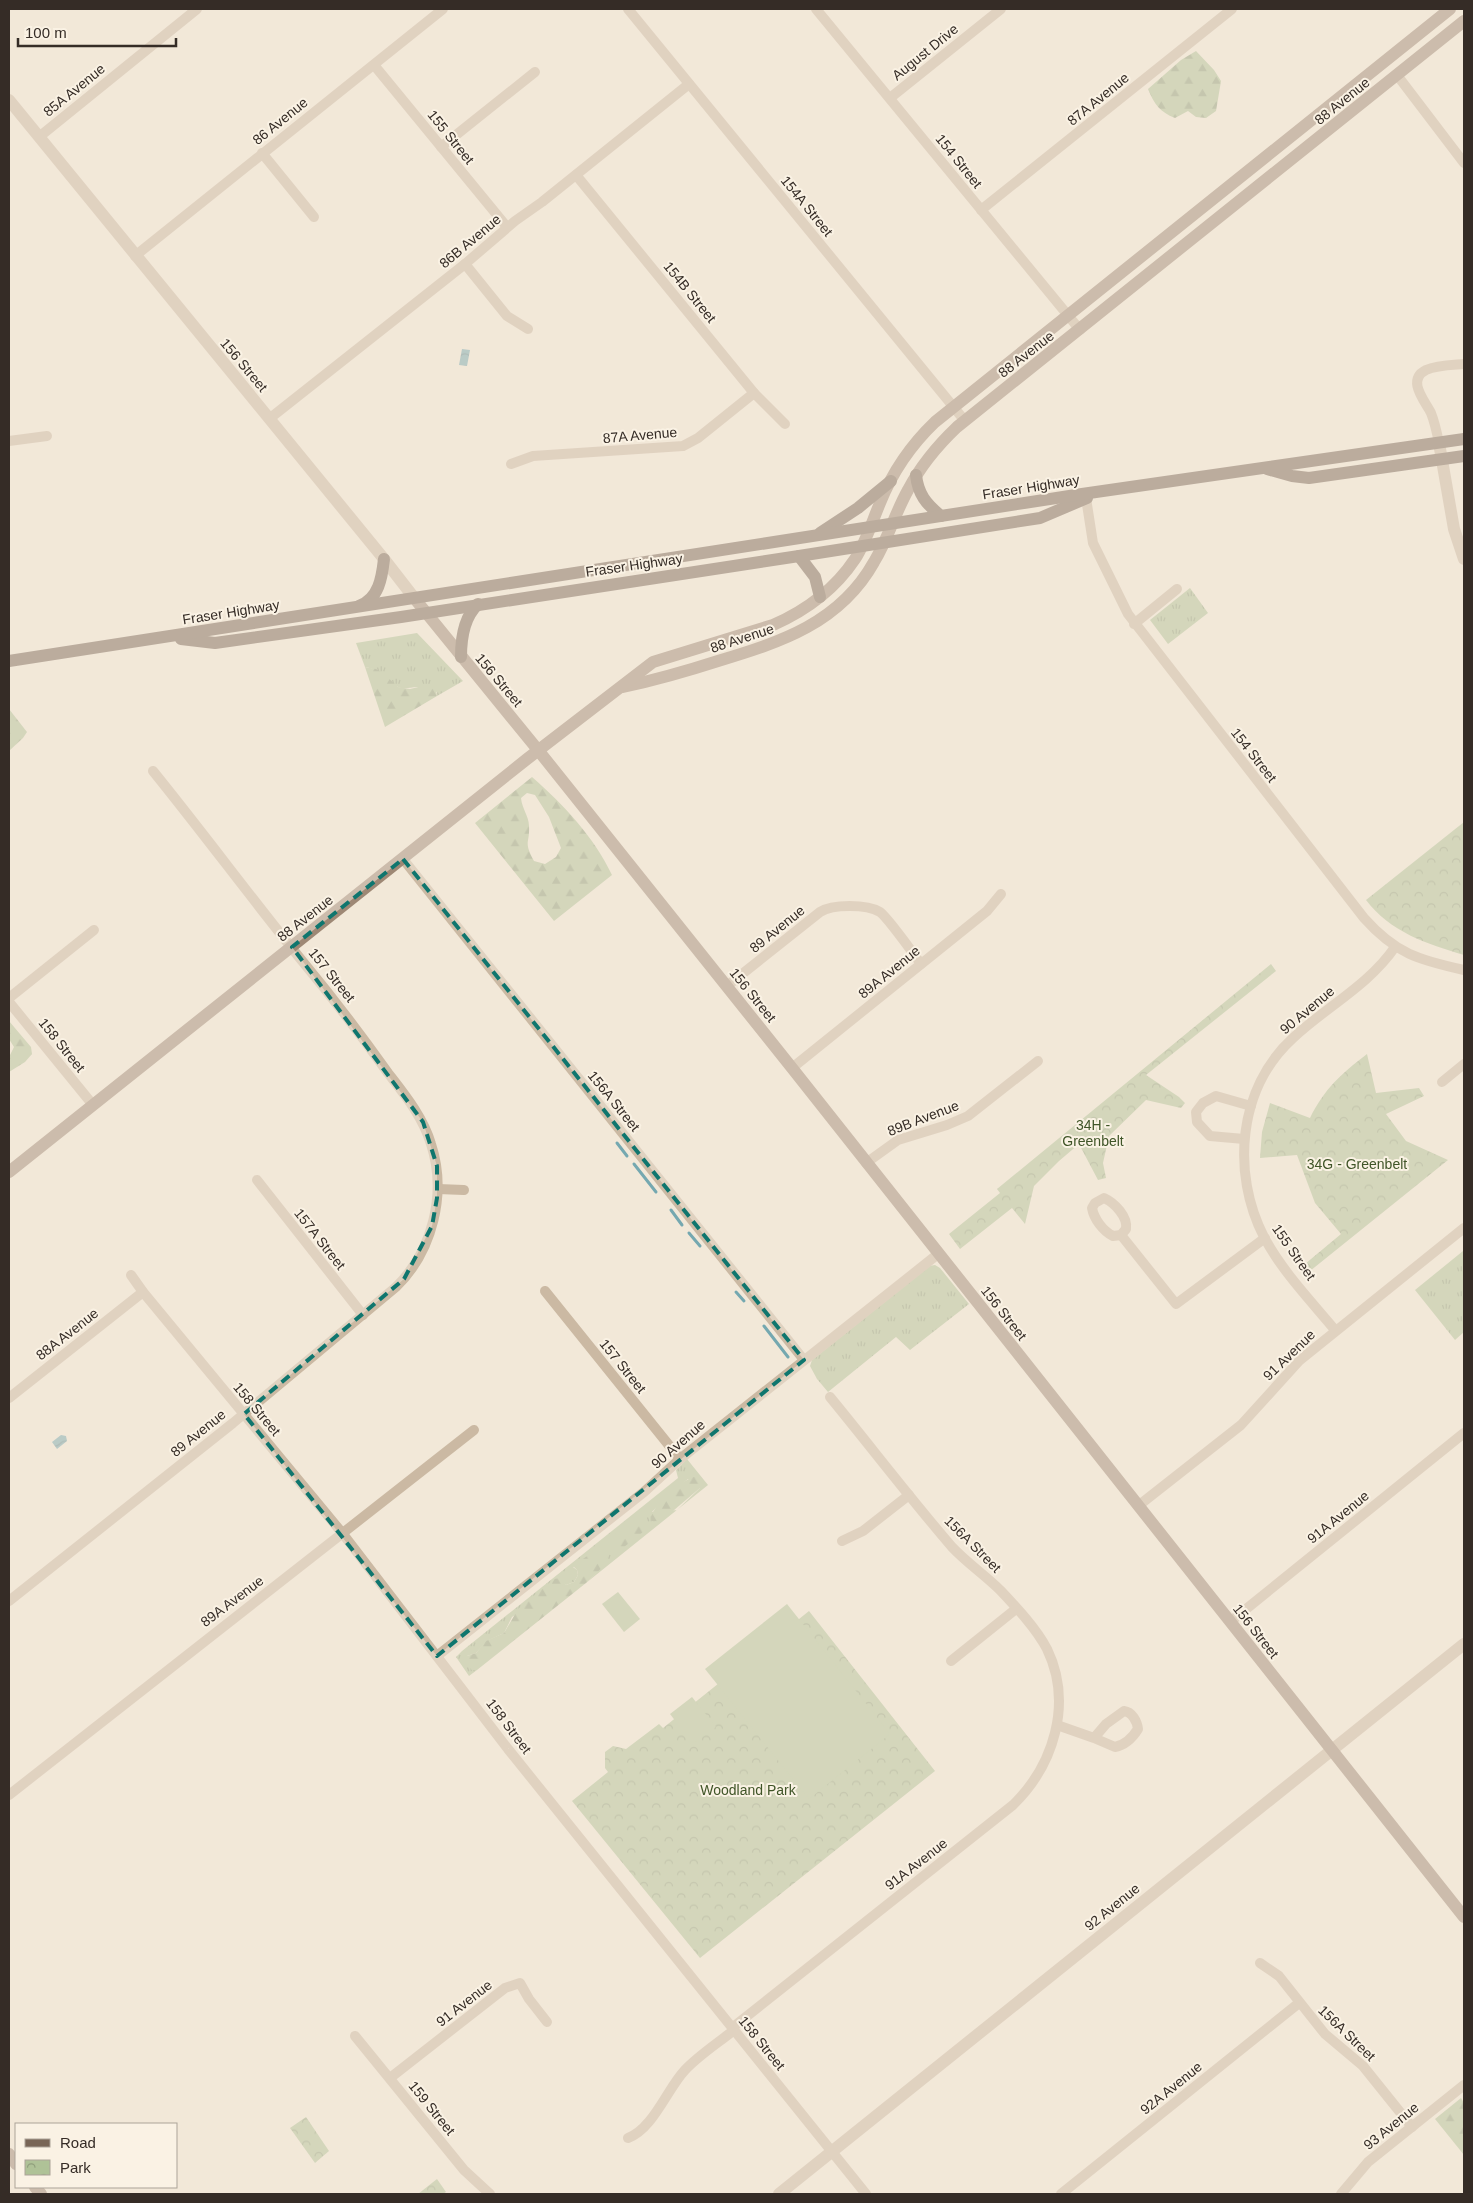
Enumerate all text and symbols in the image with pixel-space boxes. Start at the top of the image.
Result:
scale bar [18,15,175,47]
street label: August Drive [889,20,961,83]
text: 100 m [25,24,67,41]
street label: 85A Avenue [40,60,108,120]
street label: 87A Avenue [1064,69,1132,129]
street label: 88 Avenue [1311,74,1373,128]
street label: 86 Avenue [249,94,311,148]
street label: 155 Street [424,107,478,167]
street label: 154 Street [932,131,986,191]
street label: 154A Street [778,173,836,240]
street label: 86B Avenue [436,211,504,271]
street label: 154B Street [661,258,720,326]
street label: 88 Avenue [995,327,1057,381]
street label: 156 Street [217,335,271,395]
street label: 87A Avenue [602,424,678,446]
street label: Fraser Highway [981,471,1081,503]
street label: Fraser Highway [584,550,684,580]
street label: Fraser Highway [181,596,281,628]
street label: 88 Avenue [708,620,776,656]
street label: 156 Street [472,650,526,710]
street label: 154 Street [1228,725,1280,785]
street label: 88 Avenue [274,891,336,945]
street label: 89 Avenue [746,902,808,956]
street label: 89A Avenue [855,942,923,1002]
street label: 157 Street [305,945,359,1005]
street label: 156 Street [726,965,780,1025]
street label: 90 Avenue [1277,983,1338,1037]
street label: 158 Street [35,1015,89,1075]
street label: 156A Street [585,1068,643,1135]
street label: 89B Avenue [885,1097,961,1139]
park label: 34H - Greenbelt [1062,1117,1124,1149]
park label: 34G - Greenbelt [1307,1156,1407,1172]
street label: 157A Street [291,1205,349,1273]
street label: 155 Street [1269,1221,1319,1283]
street label: 156 Street [978,1283,1030,1343]
street label: 88A Avenue [33,1305,101,1363]
street label: 91 Avenue [1260,1326,1318,1384]
street label: 157 Street [596,1336,650,1396]
street label: 158 Street [230,1379,284,1439]
street label: 89 Avenue [167,1406,229,1460]
street label: 90 Avenue [648,1416,708,1472]
street label: 91A Avenue [1304,1487,1372,1547]
street label: 156A Street [941,1512,1005,1576]
street label: 89A Avenue [197,1572,267,1630]
street label: 156 Street [1230,1601,1282,1661]
street label: 158 Street [483,1695,535,1757]
park label: Woodland Park [700,1782,797,1798]
street label: 91A Avenue [882,1835,950,1893]
street label: 92 Avenue [1081,1880,1143,1934]
street label: 91 Avenue [433,1976,495,2030]
street label: 156A Street [1315,2002,1379,2064]
street label: 158 Street [735,2013,789,2073]
street label: 92A Avenue [1137,2058,1205,2118]
street label: 159 Street [405,2078,459,2138]
street label: 93 Avenue [1360,2099,1422,2153]
legend [15,2123,178,2188]
text: Road [60,2134,96,2151]
text: Park [60,2159,91,2176]

